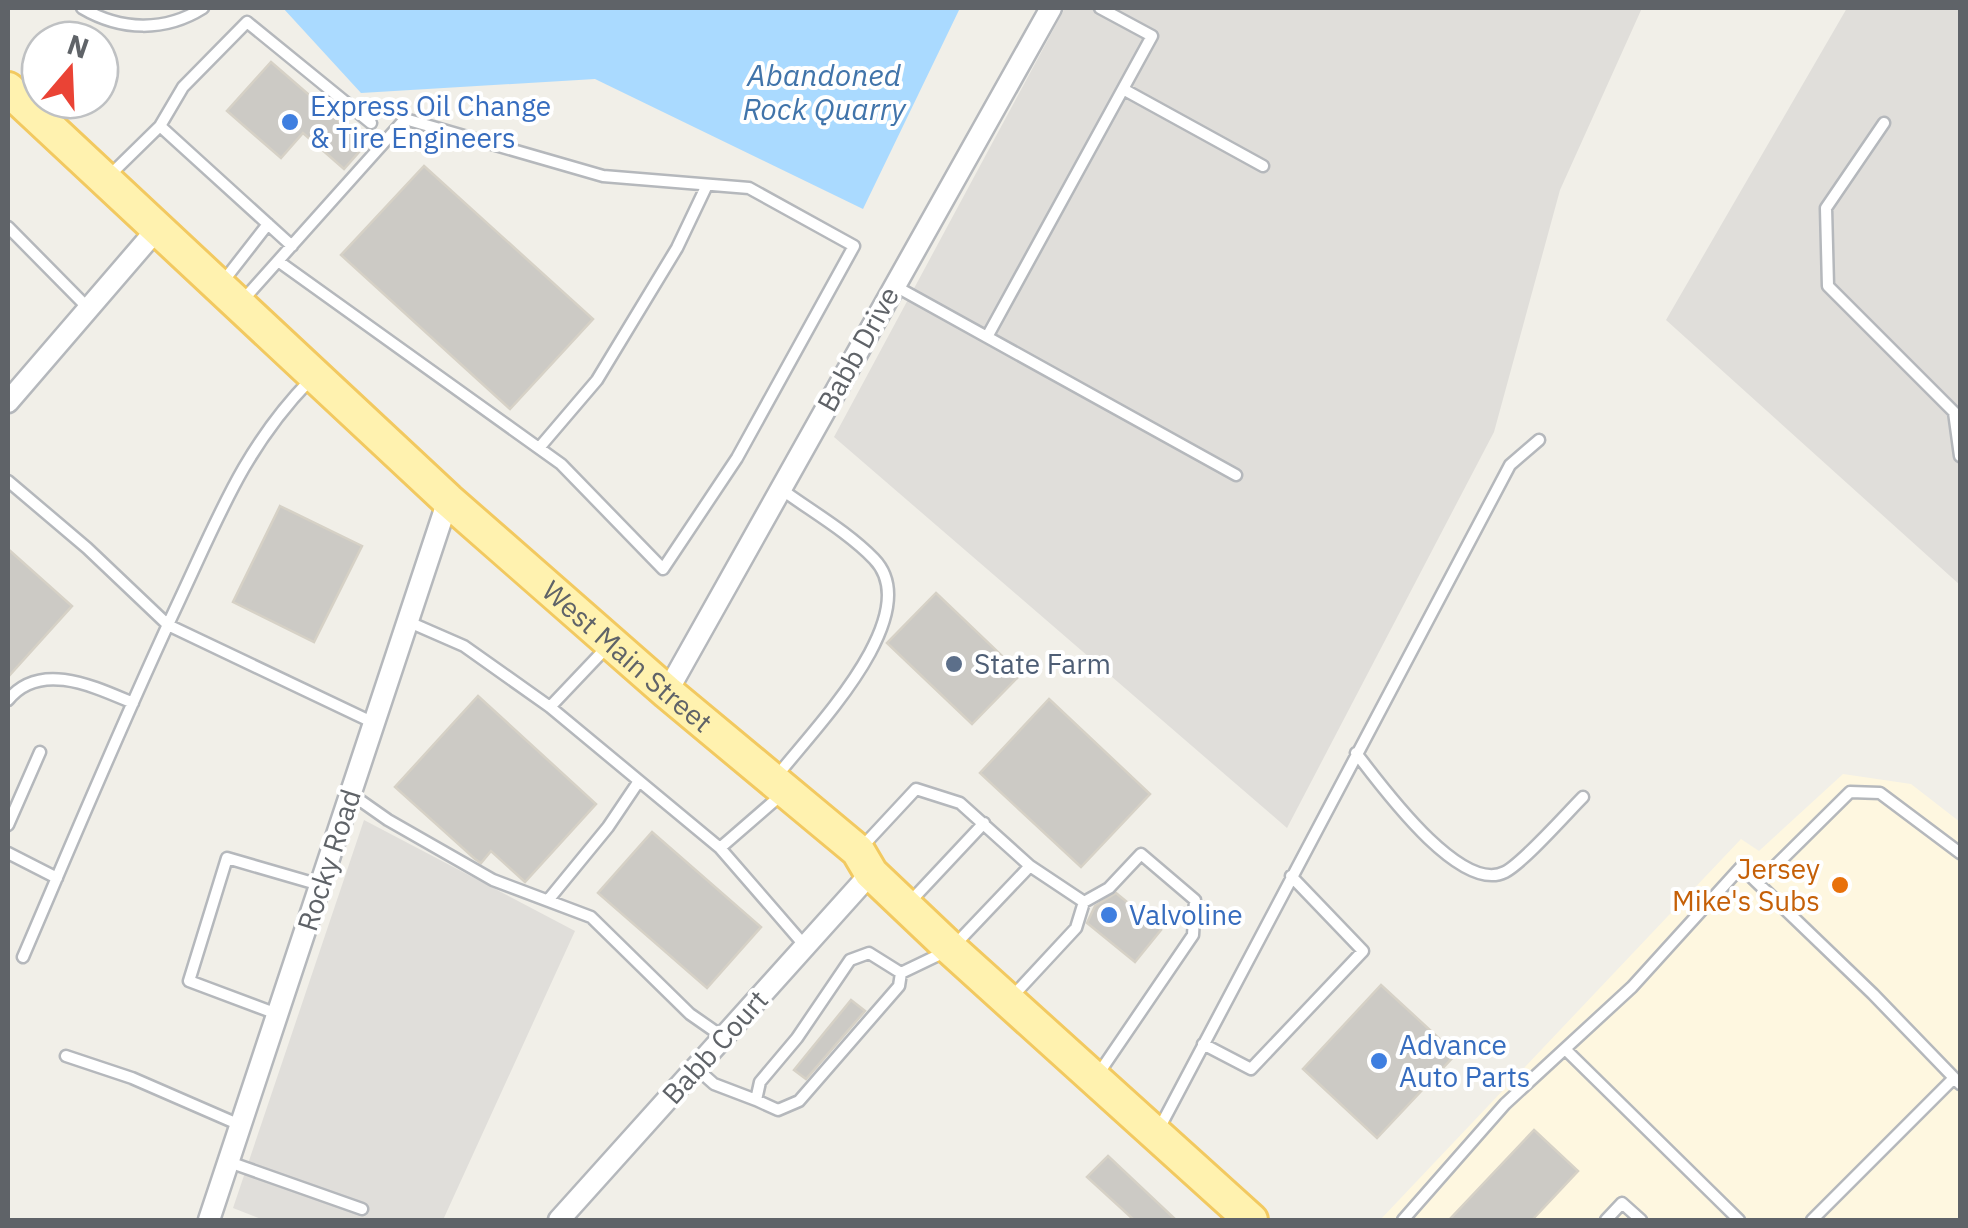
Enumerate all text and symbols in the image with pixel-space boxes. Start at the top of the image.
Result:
north arrow [20,20,120,120]
text: N [63,25,94,67]
water label: Abandoned Rock Quarry [742,55,907,128]
place label: Express Oil Change & Tire Engineers [310,87,551,156]
marker: Express Oil Change & Tire Engineers [279,111,301,133]
street label: Babb Drive [808,280,907,418]
street label: West Main Street [535,572,720,740]
place label: State Farm [974,645,1111,682]
marker: State Farm [943,653,965,675]
street label: Rocky Road [288,784,369,935]
place label: Jersey Mike's Subs [1672,850,1820,919]
marker: Jersey Mike's Subs [1829,874,1851,896]
place label: Valvoline [1129,896,1243,933]
marker: Valvoline [1098,904,1120,926]
street label: Babb Court [654,982,776,1112]
place label: Advance Auto Parts [1399,1026,1530,1095]
marker: Advance Auto Parts [1368,1050,1390,1072]

